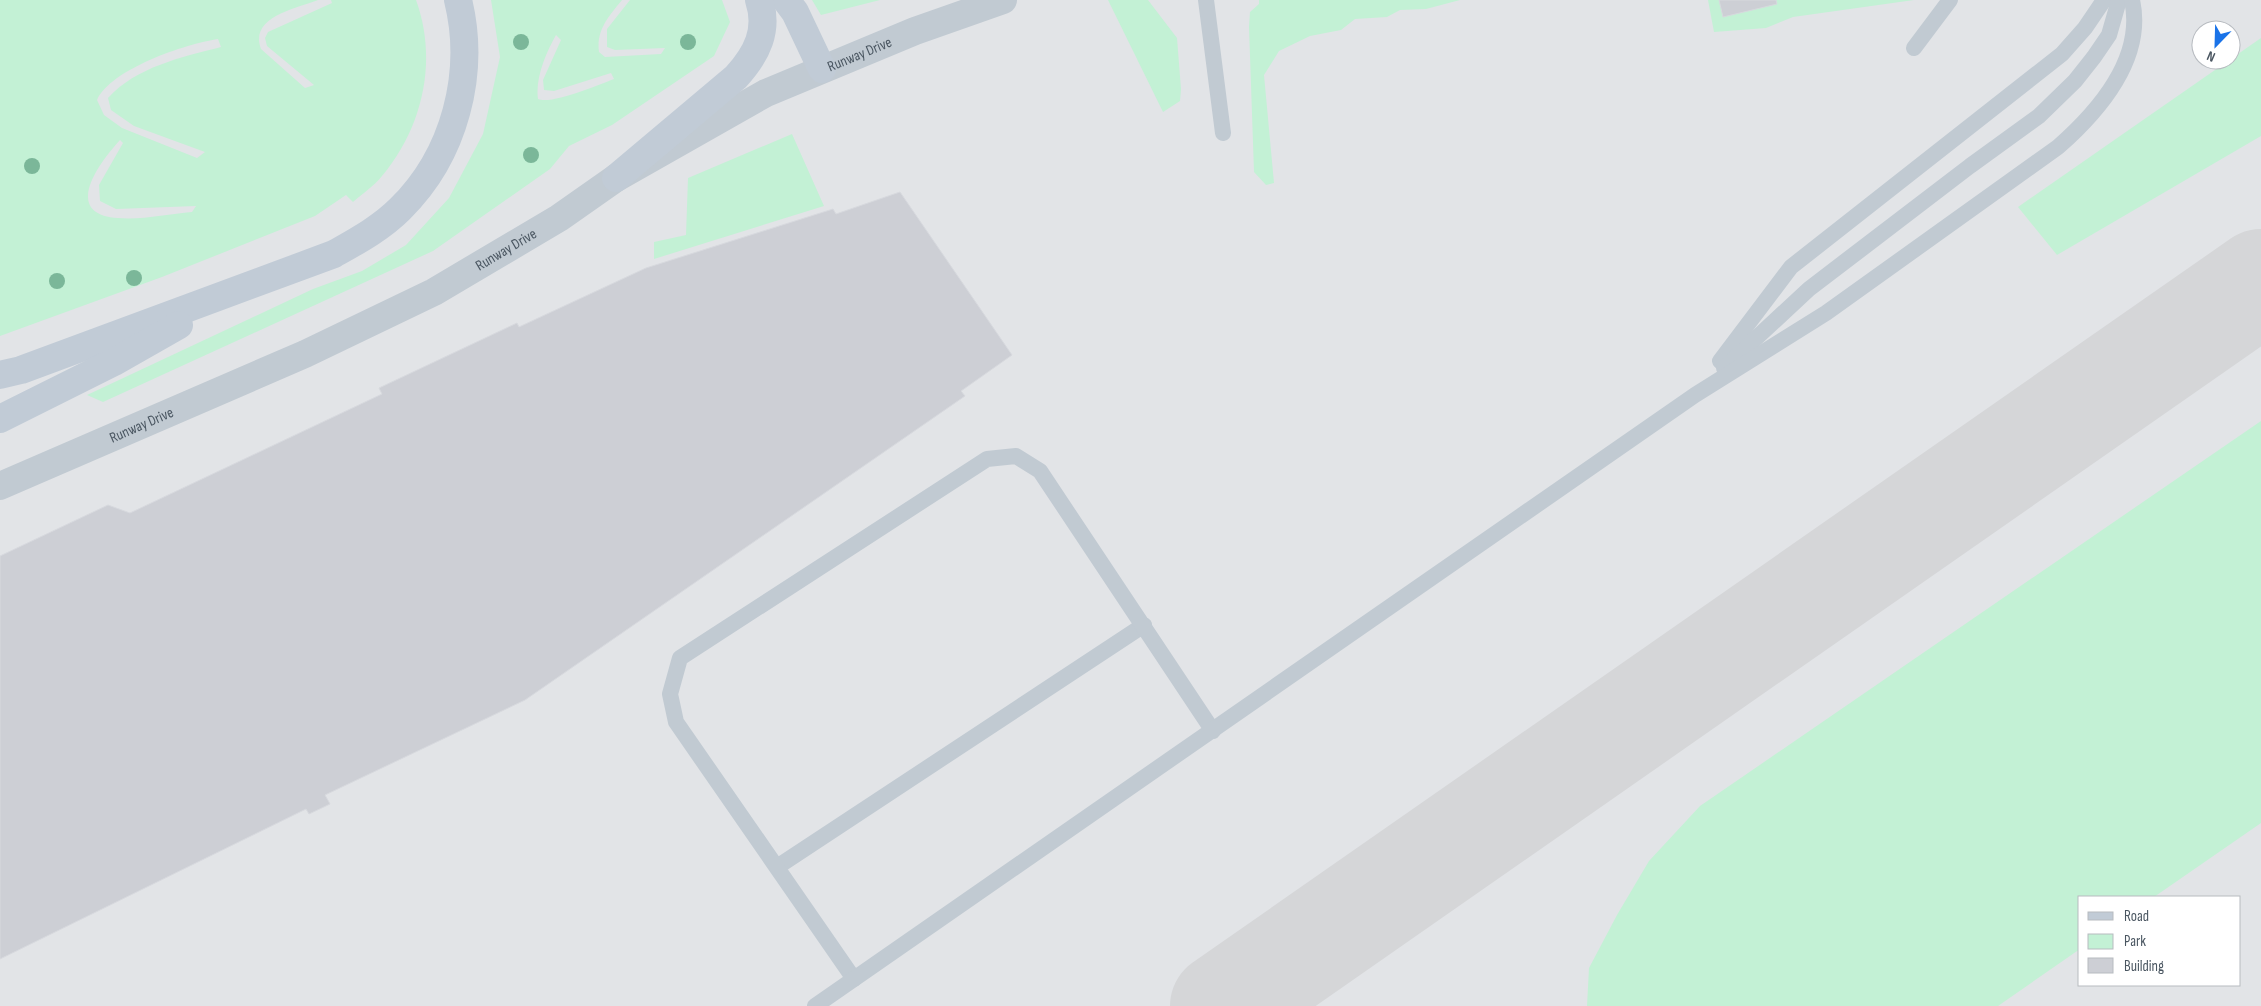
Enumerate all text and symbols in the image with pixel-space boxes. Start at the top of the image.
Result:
north arrow [2191,20,2241,70]
street label: Runway Drive [824,32,894,76]
text: N [2204,47,2218,66]
street label: Runway Drive [472,224,540,275]
street label: Runway Drive [106,403,176,447]
legend [2078,896,2241,986]
text: Road [2124,907,2149,926]
text: Park [2124,932,2146,951]
text: Building [2124,957,2164,976]

